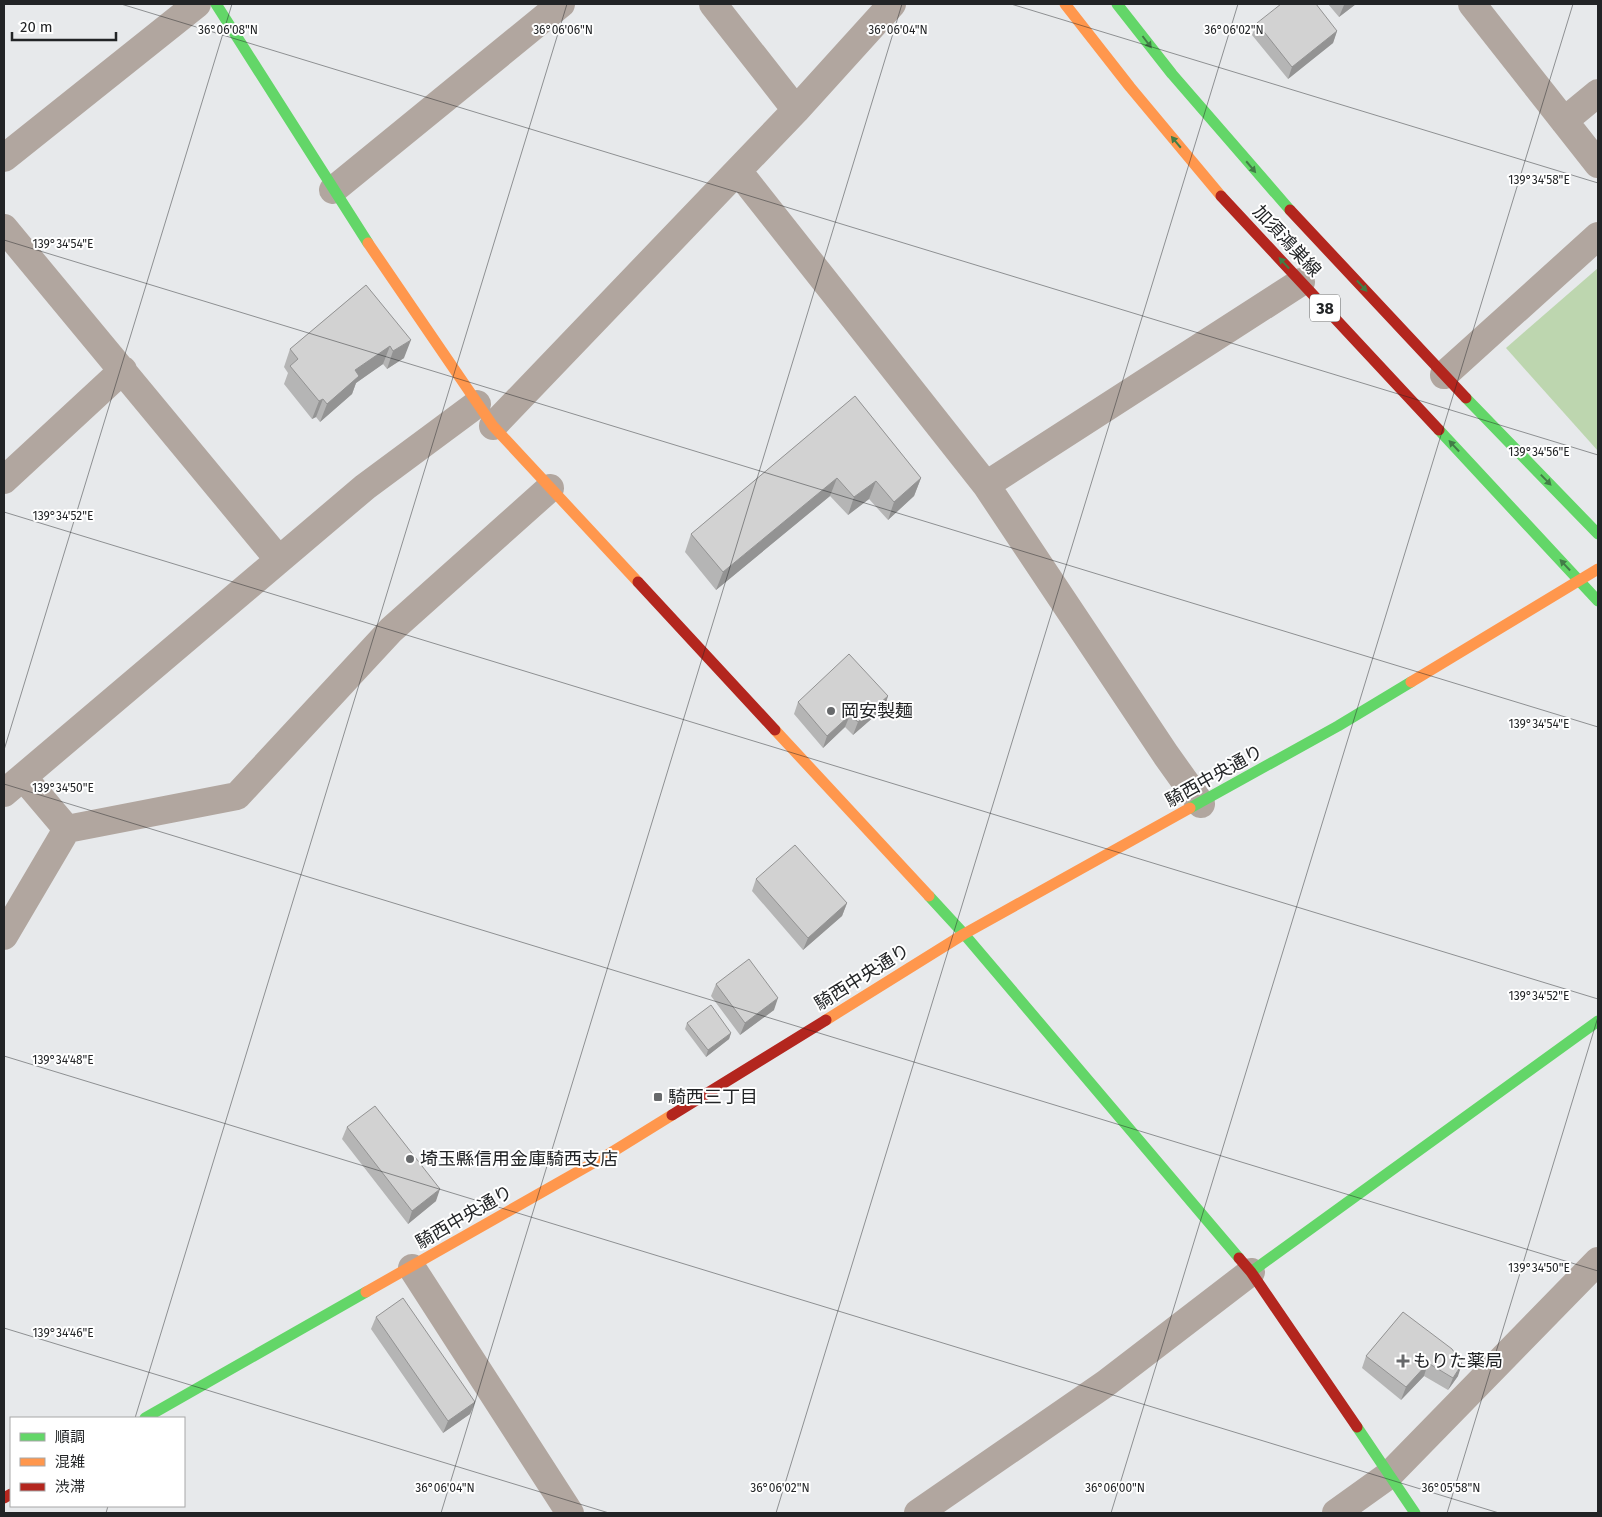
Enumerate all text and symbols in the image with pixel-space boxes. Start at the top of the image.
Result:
scale bar [12,10,116,42]
text: 20 m [20,18,53,36]
text: 36°06'08"N [198,23,258,37]
text: 36°06'06"N [533,23,593,37]
text: 36°06'04"N [868,23,928,37]
text: 36°06'02"N [1204,23,1264,37]
one-way arrow [1142,36,1152,49]
one-way arrow [1171,136,1182,148]
one-way arrow [1246,160,1257,173]
text: 139°34'58"E [1508,173,1570,187]
street label: 加須鴻巣線 [1248,201,1326,281]
text: 139°34'54"E [33,237,93,251]
one-way arrow [1278,258,1290,270]
one-way arrow [1356,280,1368,292]
road number: 38 [1310,294,1340,322]
one-way arrow [1448,441,1460,453]
text: 139°34'56"E [1508,445,1570,459]
one-way arrow [1540,474,1552,486]
text: 139°34'52"E [33,509,93,523]
one-way arrow [1559,560,1571,572]
place label: 岡安製麺 [841,700,913,722]
marker: 岡安製麺 [825,705,837,717]
text: 139°34'54"E [1509,717,1569,731]
street label: 騎西中央通り [1161,740,1267,812]
text: 139°34'50"E [32,781,94,795]
street label: 騎西中央通り [810,939,914,1015]
text: 139°34'52"E [1509,989,1569,1003]
text: 139°34'48"E [32,1053,94,1067]
place label: 騎西三丁目 [668,1086,758,1108]
marker: 騎西三丁目 [652,1091,664,1103]
place label: 埼玉縣信用金庫騎西支店 [420,1148,618,1170]
marker: 埼玉縣信用金庫騎西支店 [404,1153,416,1165]
street label: 騎西中央通り [412,1180,516,1254]
text: 139°34'50"E [1508,1261,1570,1275]
text: 139°34'46"E [32,1326,94,1340]
place label: もりた薬局 [1413,1350,1503,1372]
marker: もりた薬局 [1397,1355,1409,1367]
legend [10,1417,185,1507]
text: 順調 [55,1428,85,1446]
text: 混雑 [55,1453,85,1471]
text: 渋滞 [55,1478,85,1496]
text: 36°06'04"N [415,1481,475,1495]
text: 36°06'02"N [750,1481,810,1495]
text: 36°06'00"N [1085,1481,1145,1495]
text: 36°05'58"N [1422,1481,1480,1495]

